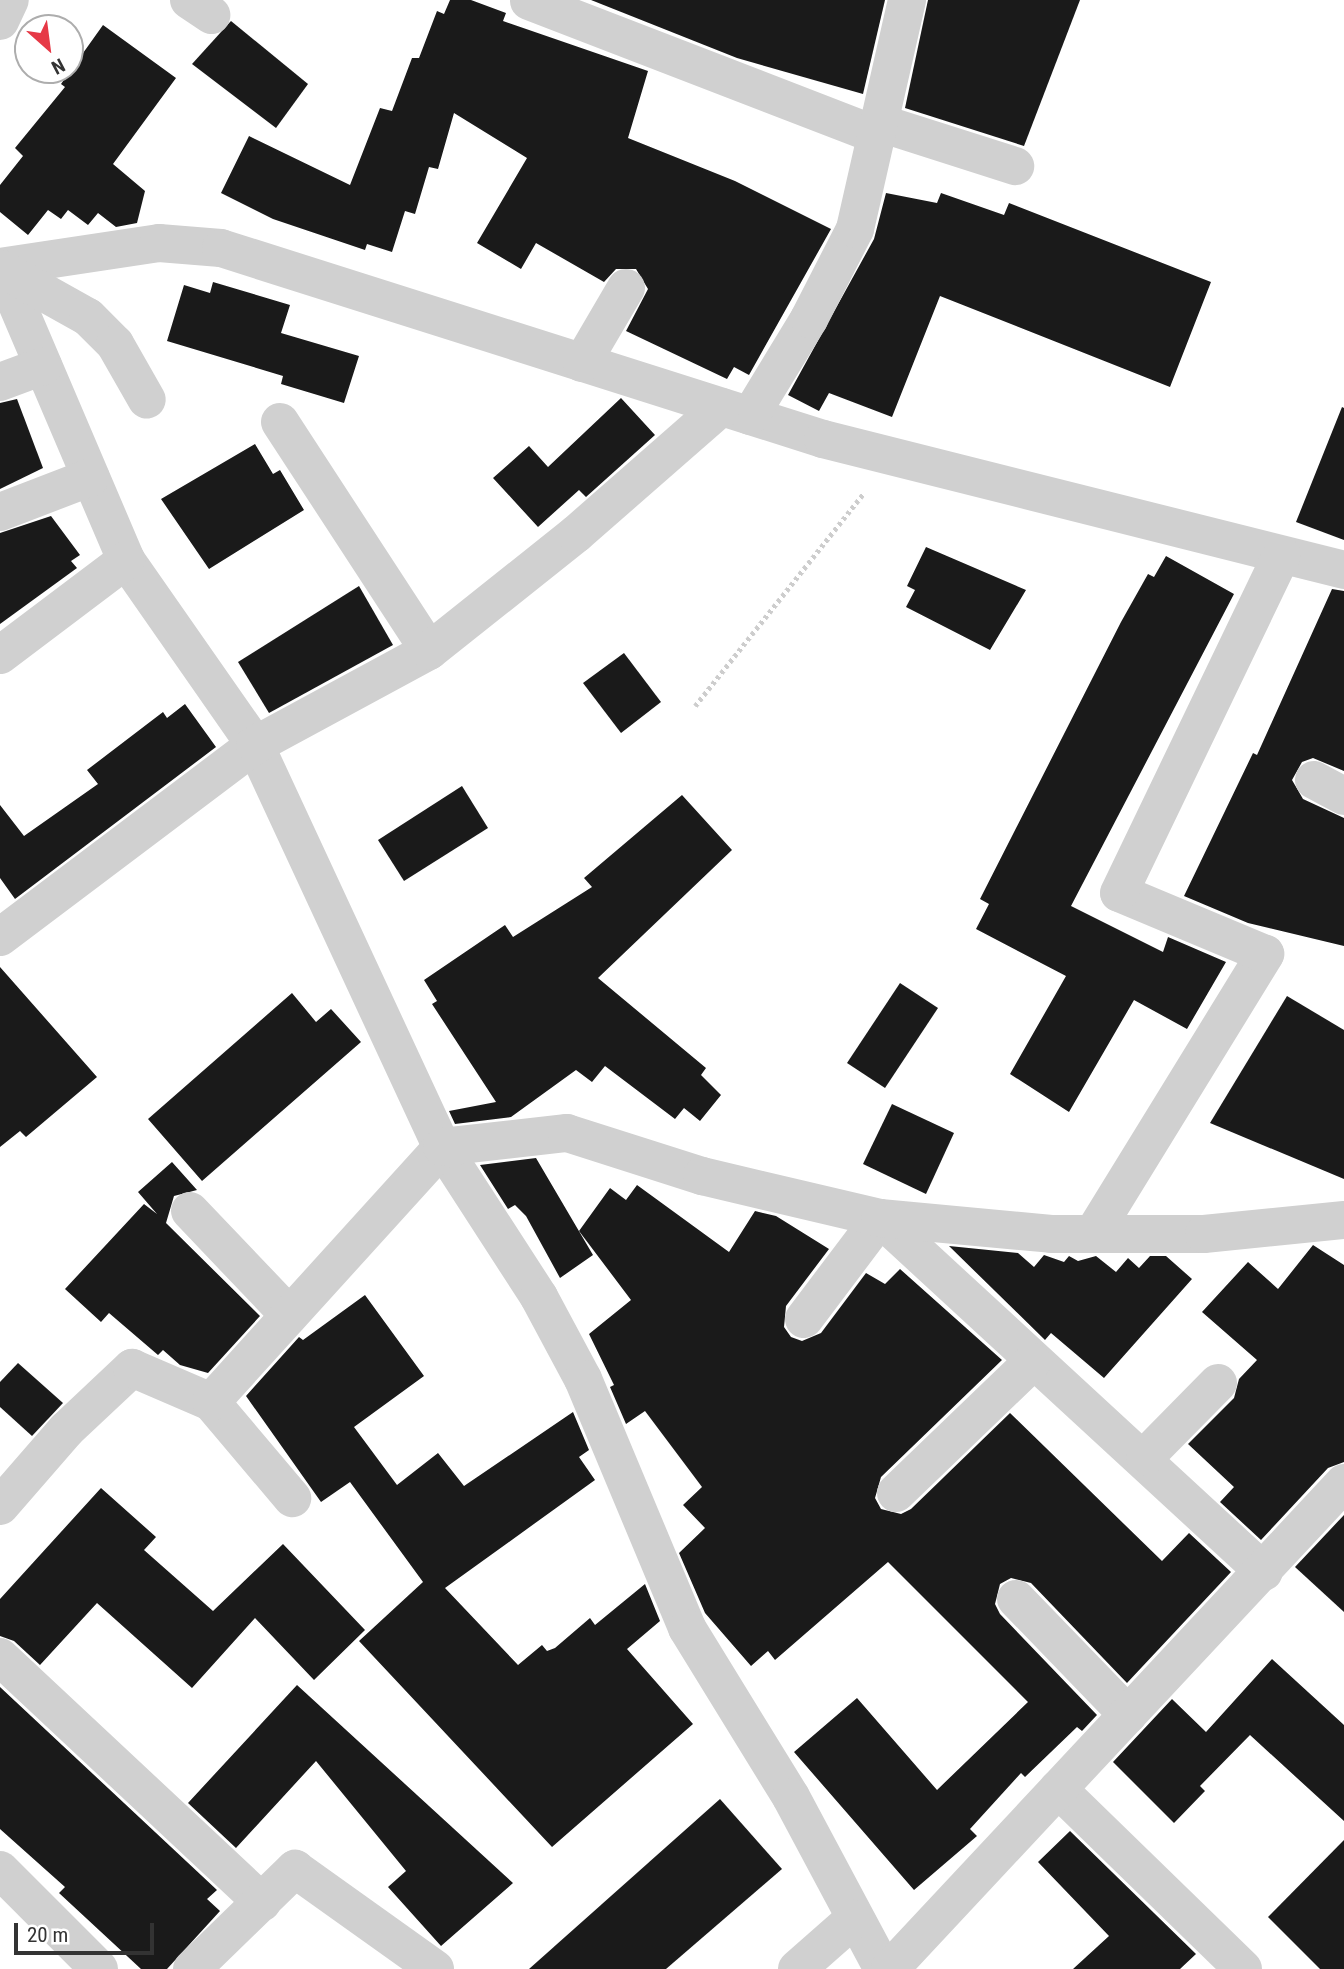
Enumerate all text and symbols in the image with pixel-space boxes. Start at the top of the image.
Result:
north arrow [14,14,84,84]
text: N [48,53,69,79]
scale bar [18,1910,158,1954]
text: 20 m [27,1923,68,1947]

